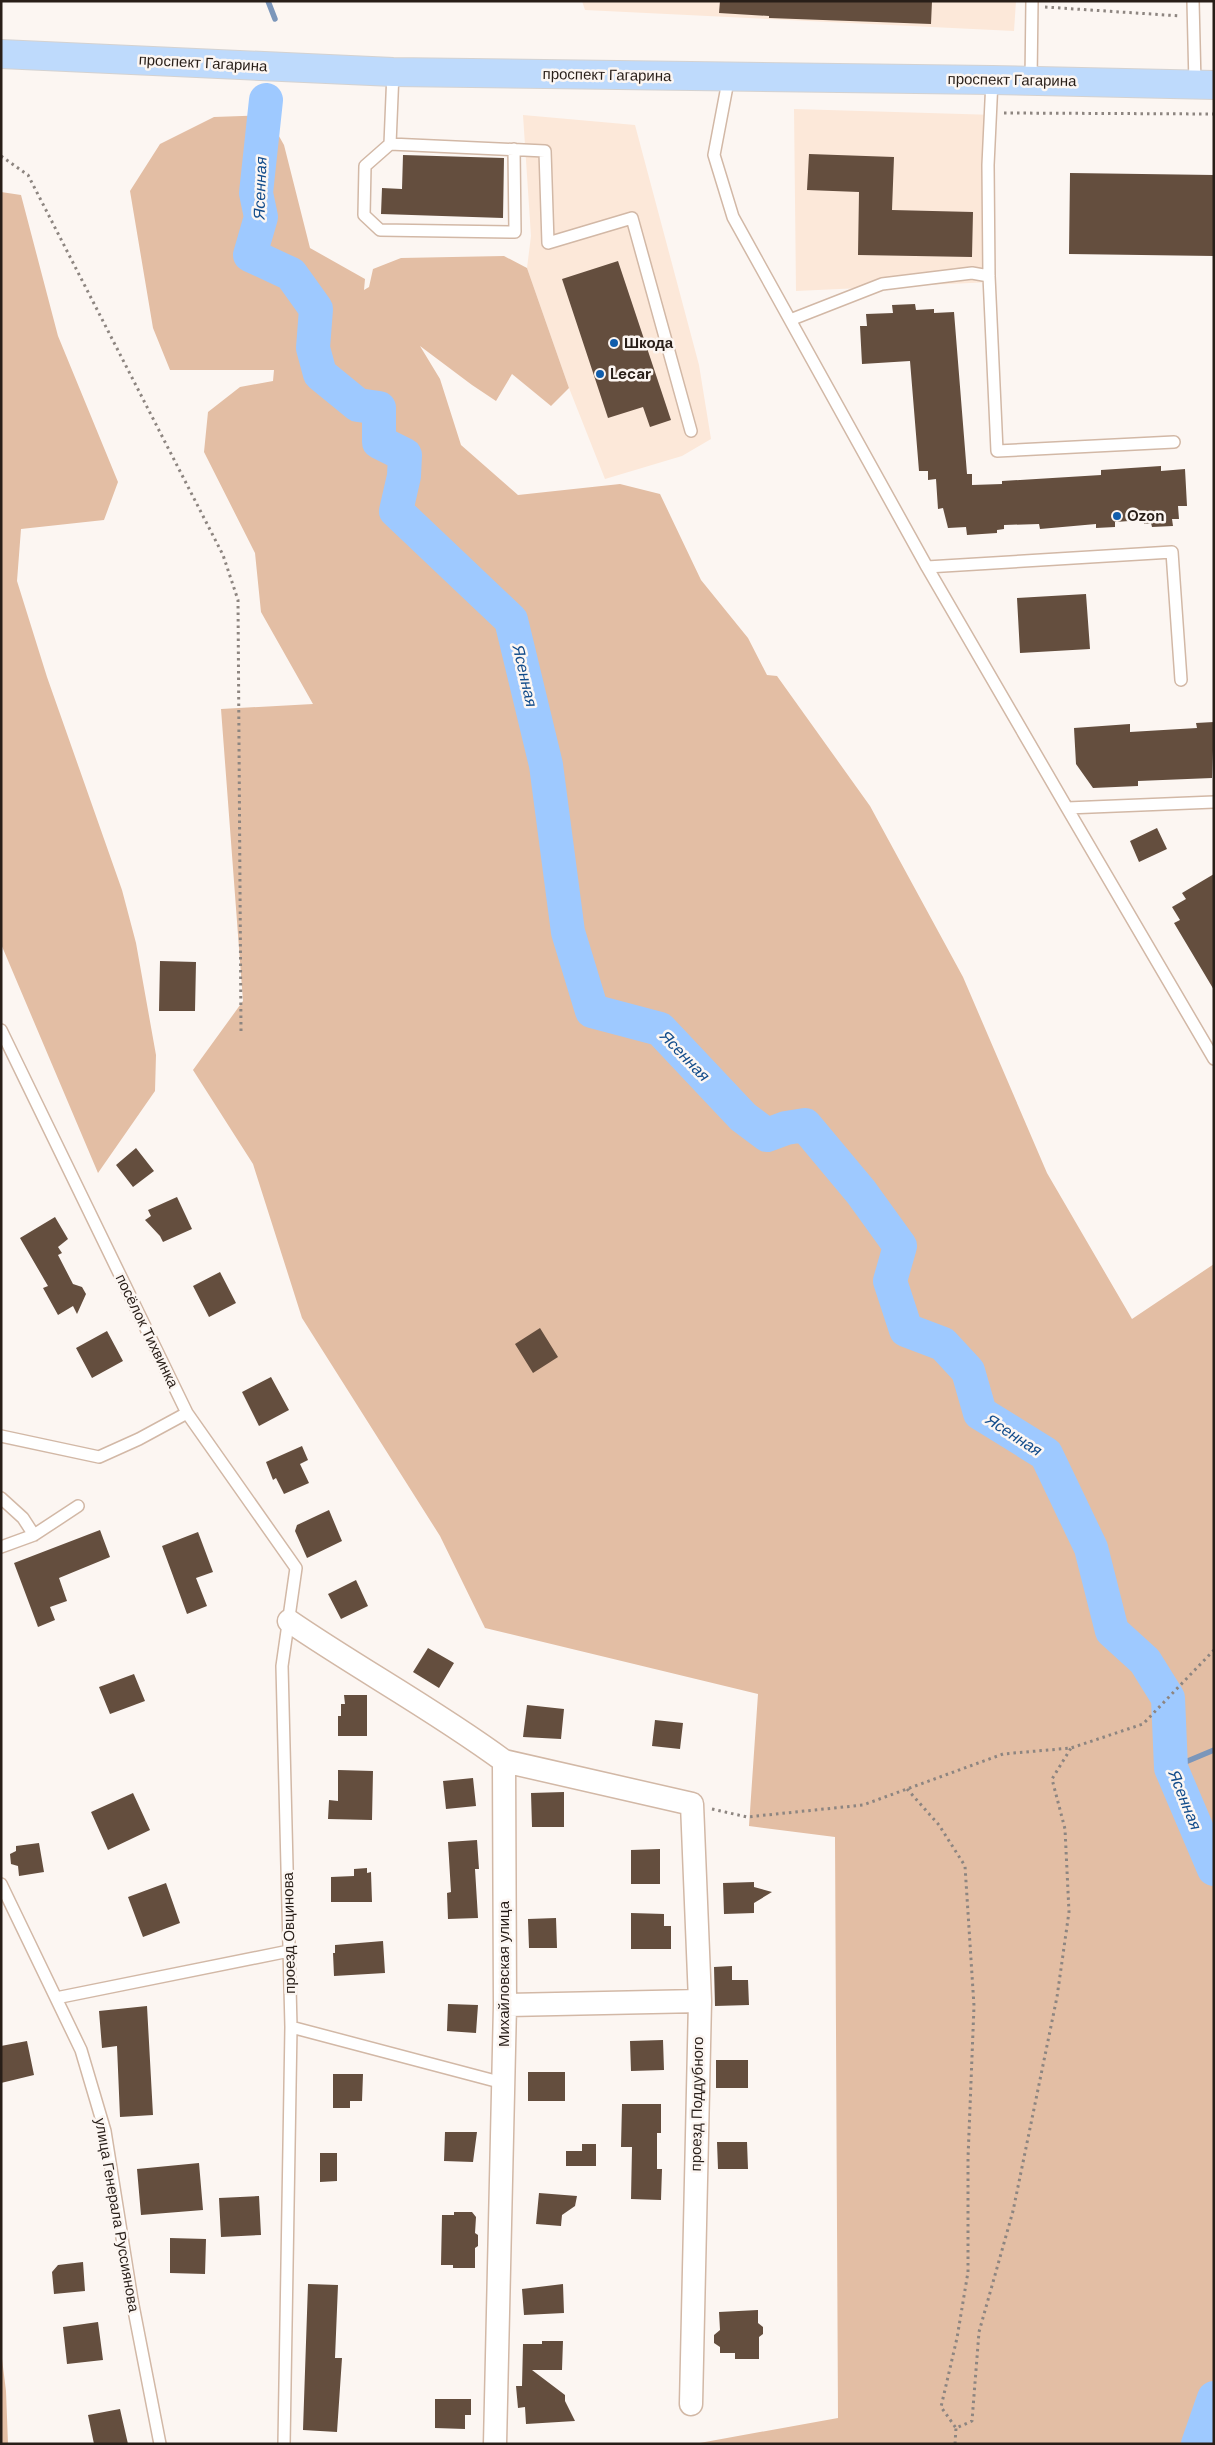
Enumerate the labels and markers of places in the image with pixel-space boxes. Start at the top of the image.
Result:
place label: Шкода [624,333,674,353]
marker: Шкода [608,337,620,349]
place label: Lecar [610,364,651,384]
marker: Lecar [594,368,606,380]
place label: Ozon [1127,506,1165,526]
marker: Ozon [1111,510,1123,522]

